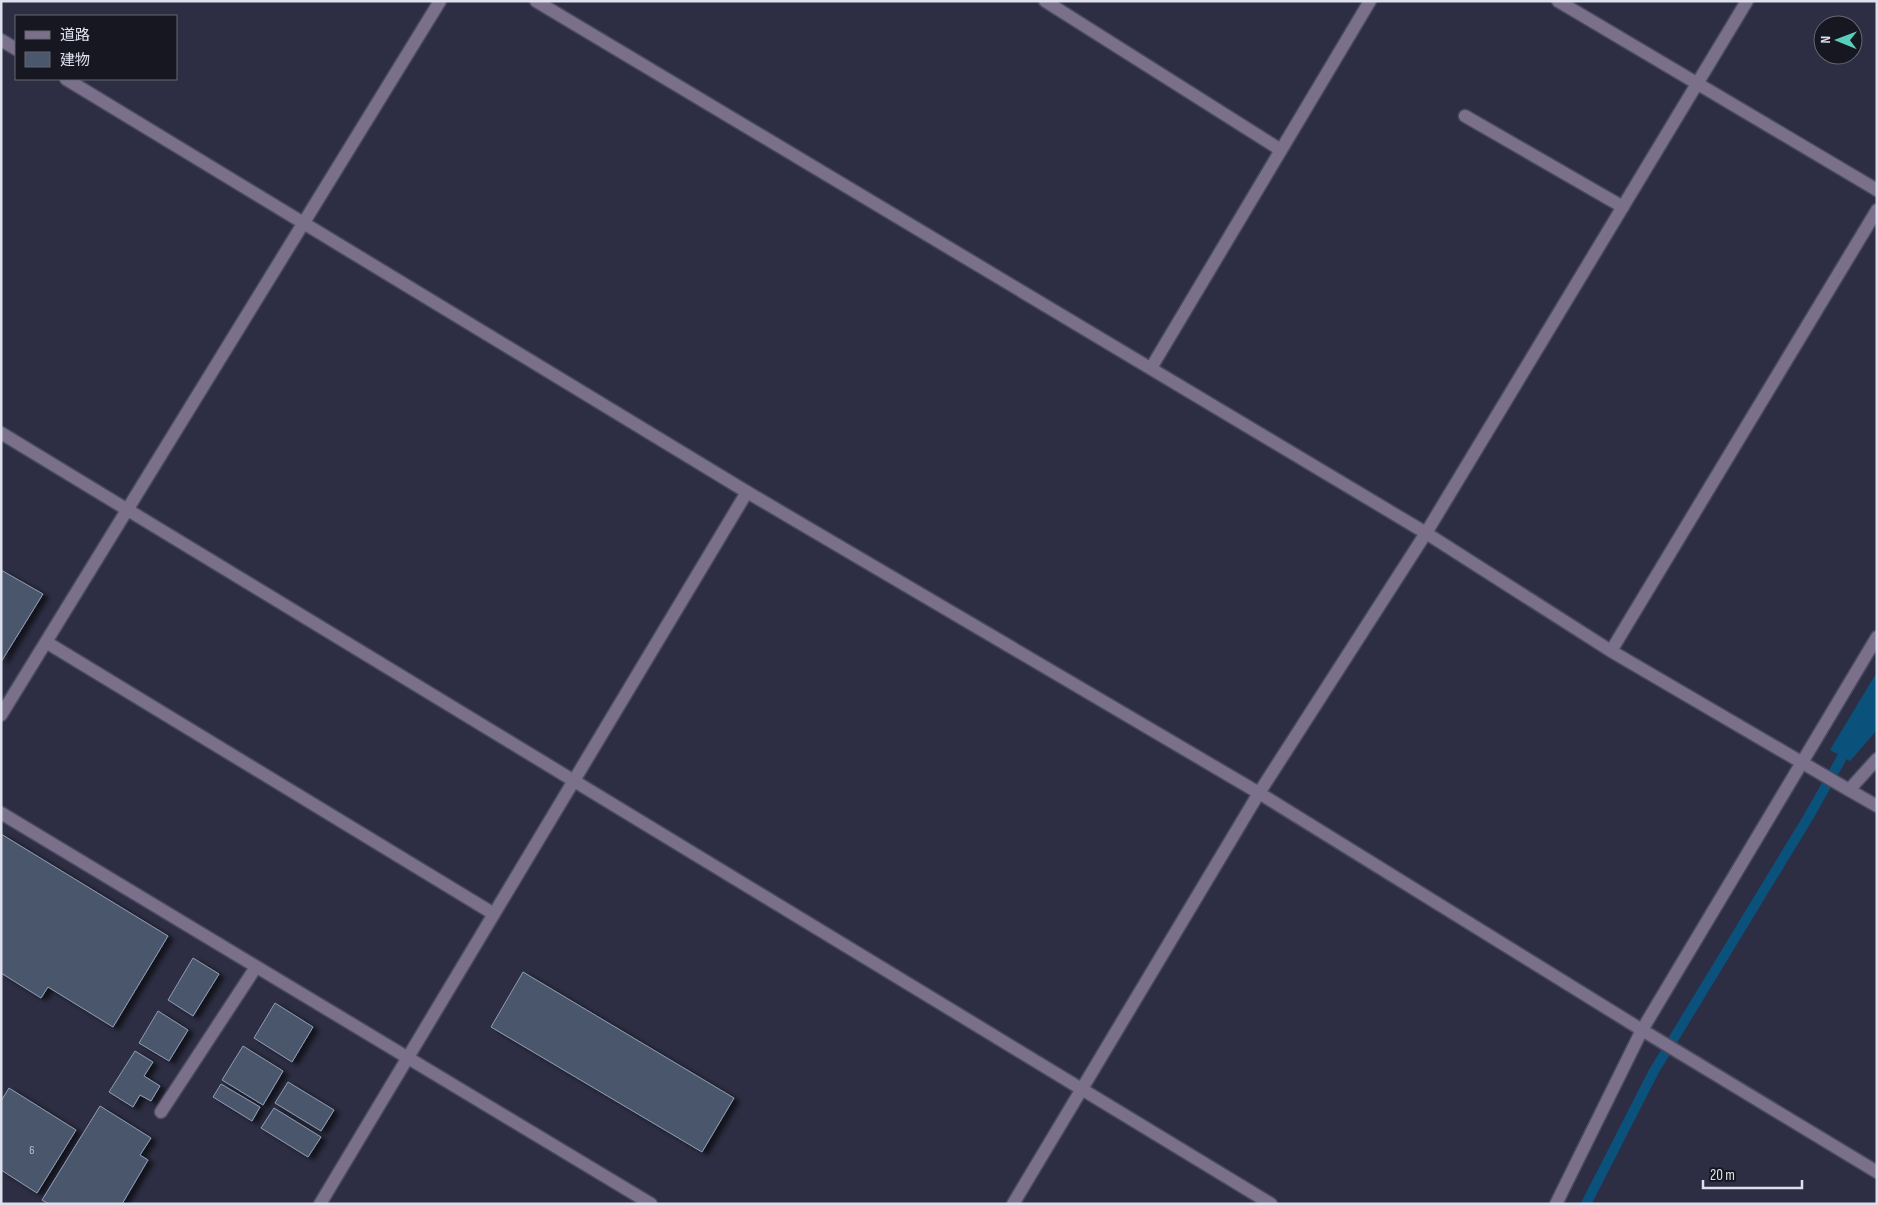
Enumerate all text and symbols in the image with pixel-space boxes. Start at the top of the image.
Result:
legend [15,15,178,80]
north arrow [1813,15,1863,65]
text: 道路 [60,26,90,45]
text: N [1817,36,1834,44]
text: 建物 [60,51,90,70]
house number: 6 [29,1143,35,1158]
scale bar [1703,1158,1802,1190]
text: 20 m [1710,1166,1735,1185]

